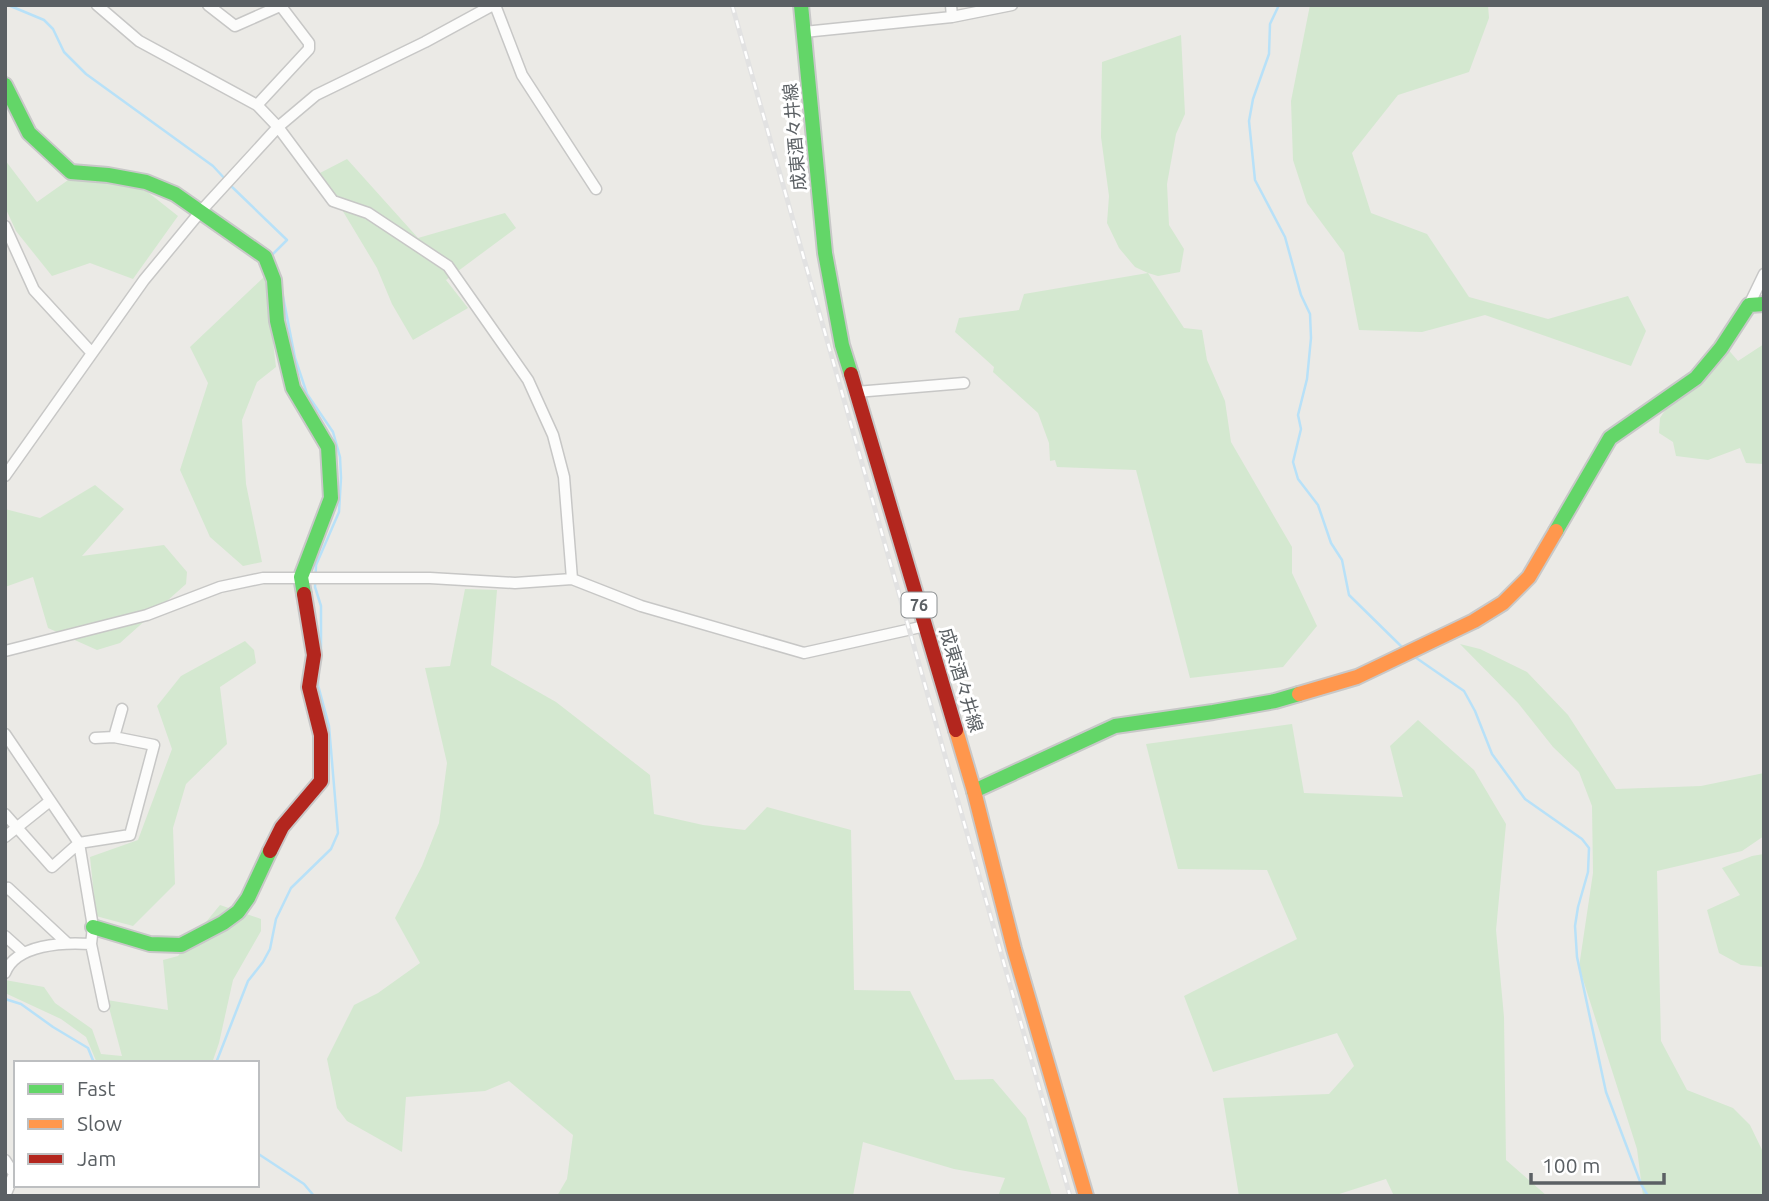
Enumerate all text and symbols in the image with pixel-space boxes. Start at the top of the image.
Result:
street label: 成東酒々井線 [779,82,809,192]
road number: 76 [902,592,936,618]
street label: 成東酒々井線 [937,625,987,734]
legend [14,1061,259,1187]
text: Fast [77,1076,115,1100]
text: Slow [77,1111,122,1135]
scale bar [1531,1142,1664,1186]
text: Jam [77,1146,116,1170]
text: 100 m [1542,1153,1600,1177]

